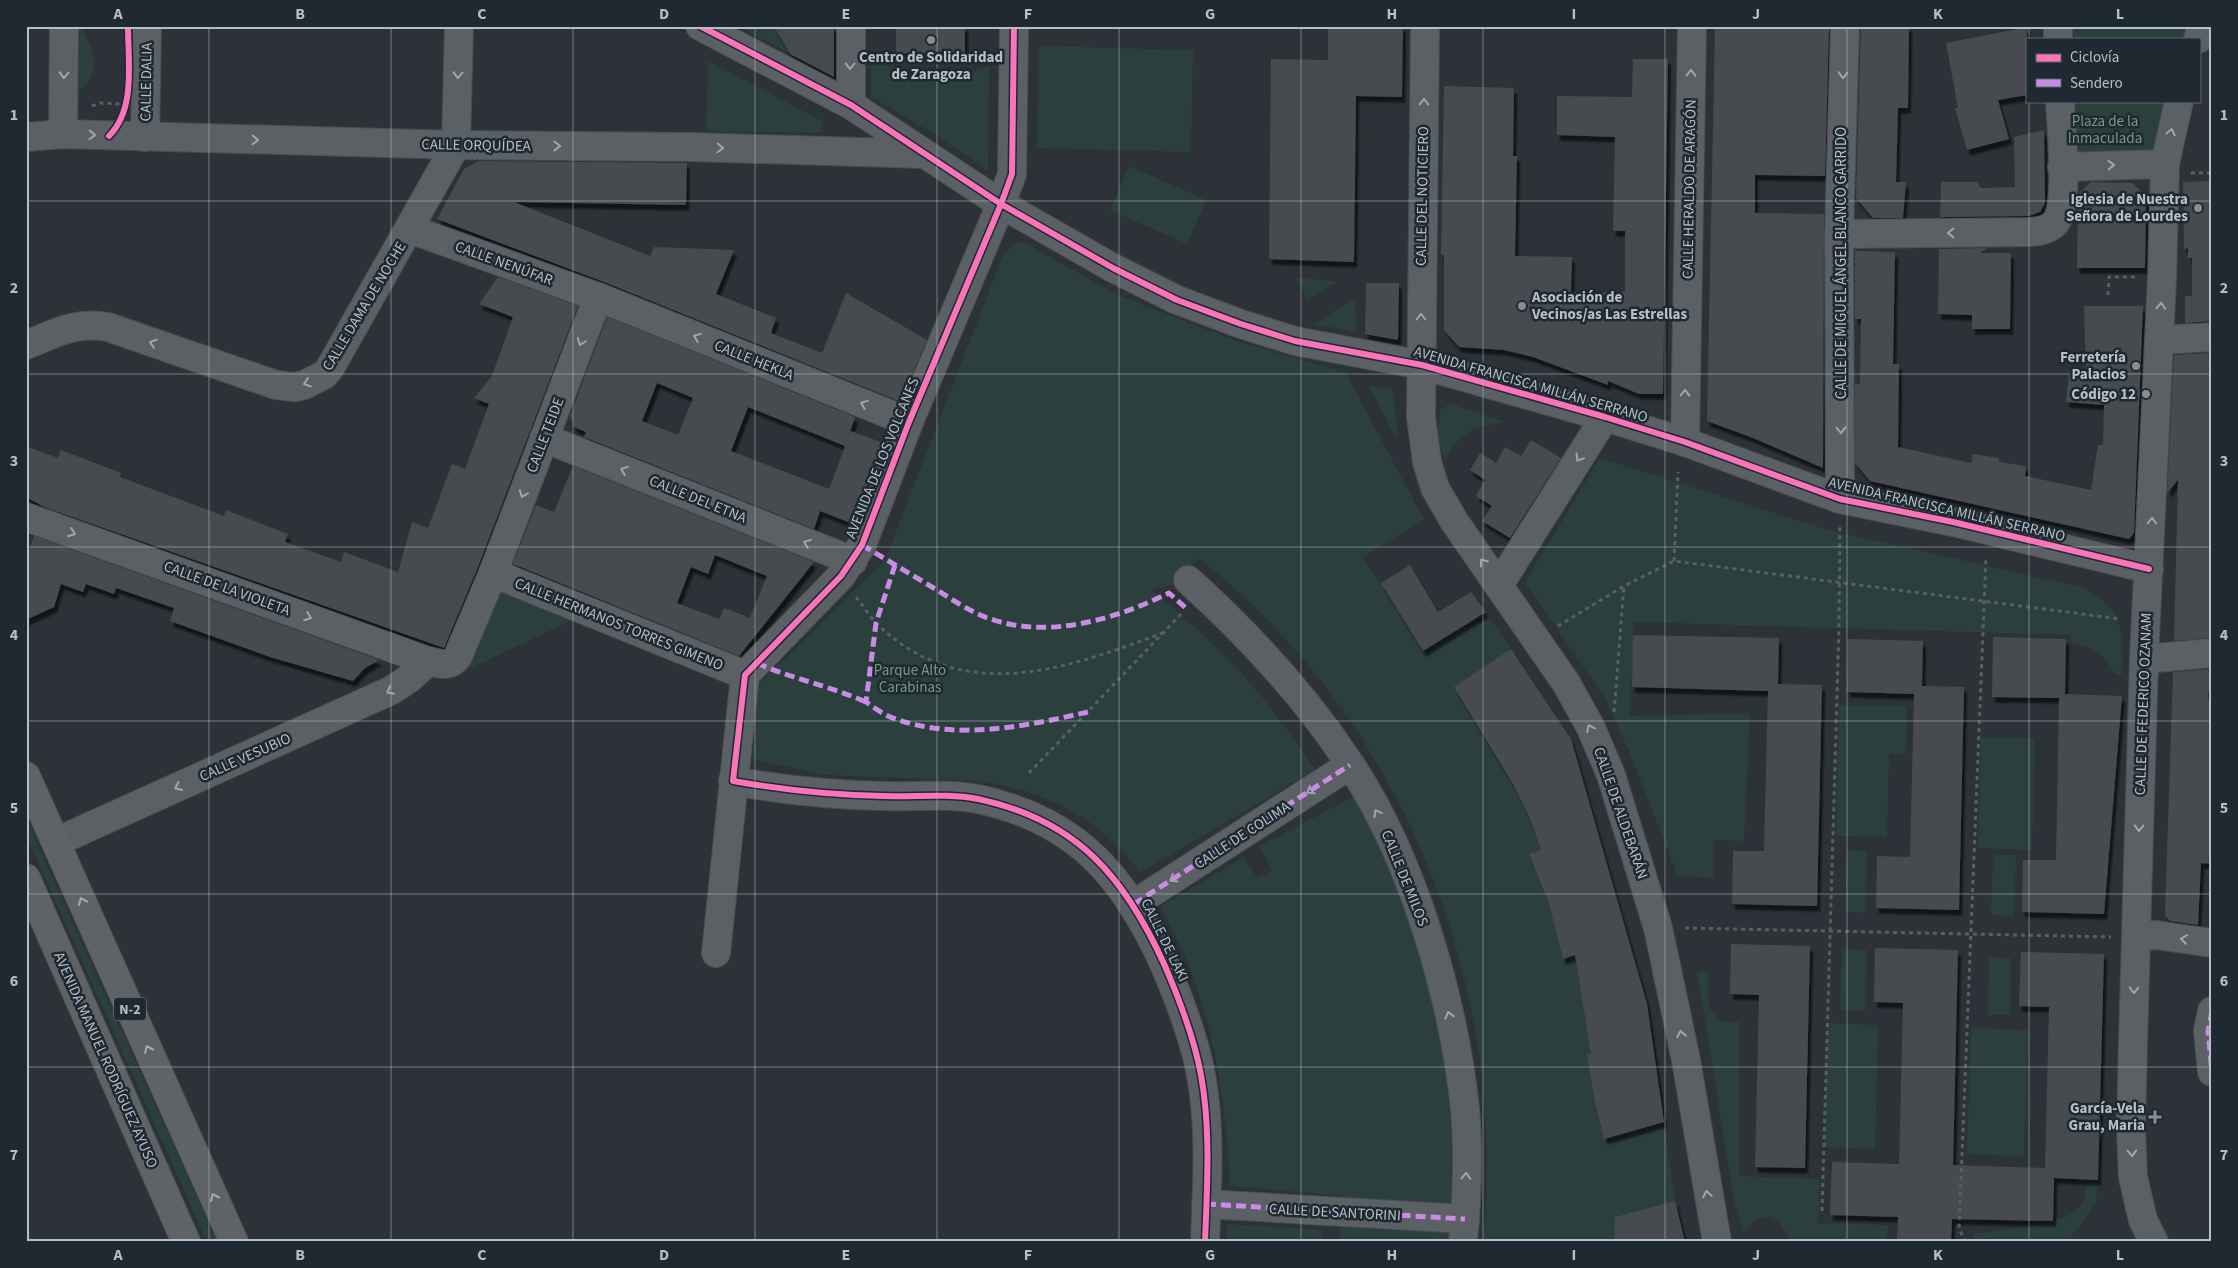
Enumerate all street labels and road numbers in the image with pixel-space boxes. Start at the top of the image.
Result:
street label: CALLE DALIA [135,42,158,122]
street label: CALLE HERALDO DE ARAGÓN [1677,99,1702,279]
street label: CALLE DEL NOTICIERO [1411,126,1434,266]
street label: CALLE DE MIGUEL ÁNGEL BLANCO GARRIDO [1831,127,1852,399]
street label: CALLE ORQUÍDEA [421,134,532,157]
street label: CALLE NENÚFAR [452,236,556,291]
street label: CALLE DAMA DE NOCHE [317,238,411,375]
street label: CALLE HEKLA [711,335,797,386]
street label: AVENIDA FRANCISCA MILLÁN SERRANO [1411,341,1650,428]
street label: AVENIDA DE LOS VOLCANES [840,374,924,542]
street label: CALLE TEIDE [521,394,569,476]
street label: CALLE DEL ETNA [646,470,750,529]
street label: AVENIDA FRANCISCA MILLÁN SERRANO [1826,472,2067,547]
street label: CALLE DE LA VIOLETA [161,556,294,621]
street label: CALLE HERMANOS TORRES GIMENO [511,573,726,676]
street label: CALLE DE FEDERICO OZANAM [2130,612,2157,796]
street label: CALLE VESUBIO [196,728,294,787]
street label: CALLE DE ALDEBARÁN [1588,744,1653,882]
street label: CALLE DE COLIMA [1190,796,1295,874]
street label: CALLE DE MILOS [1376,827,1433,929]
street label: CALLE DE LAKI [1135,895,1194,985]
street label: AVENIDA MANUEL RODRÍGUEZ AYUSO [48,949,163,1172]
road number: N-2 [114,998,146,1021]
street label: CALLE DE SANTORINI [1269,1199,1401,1226]

